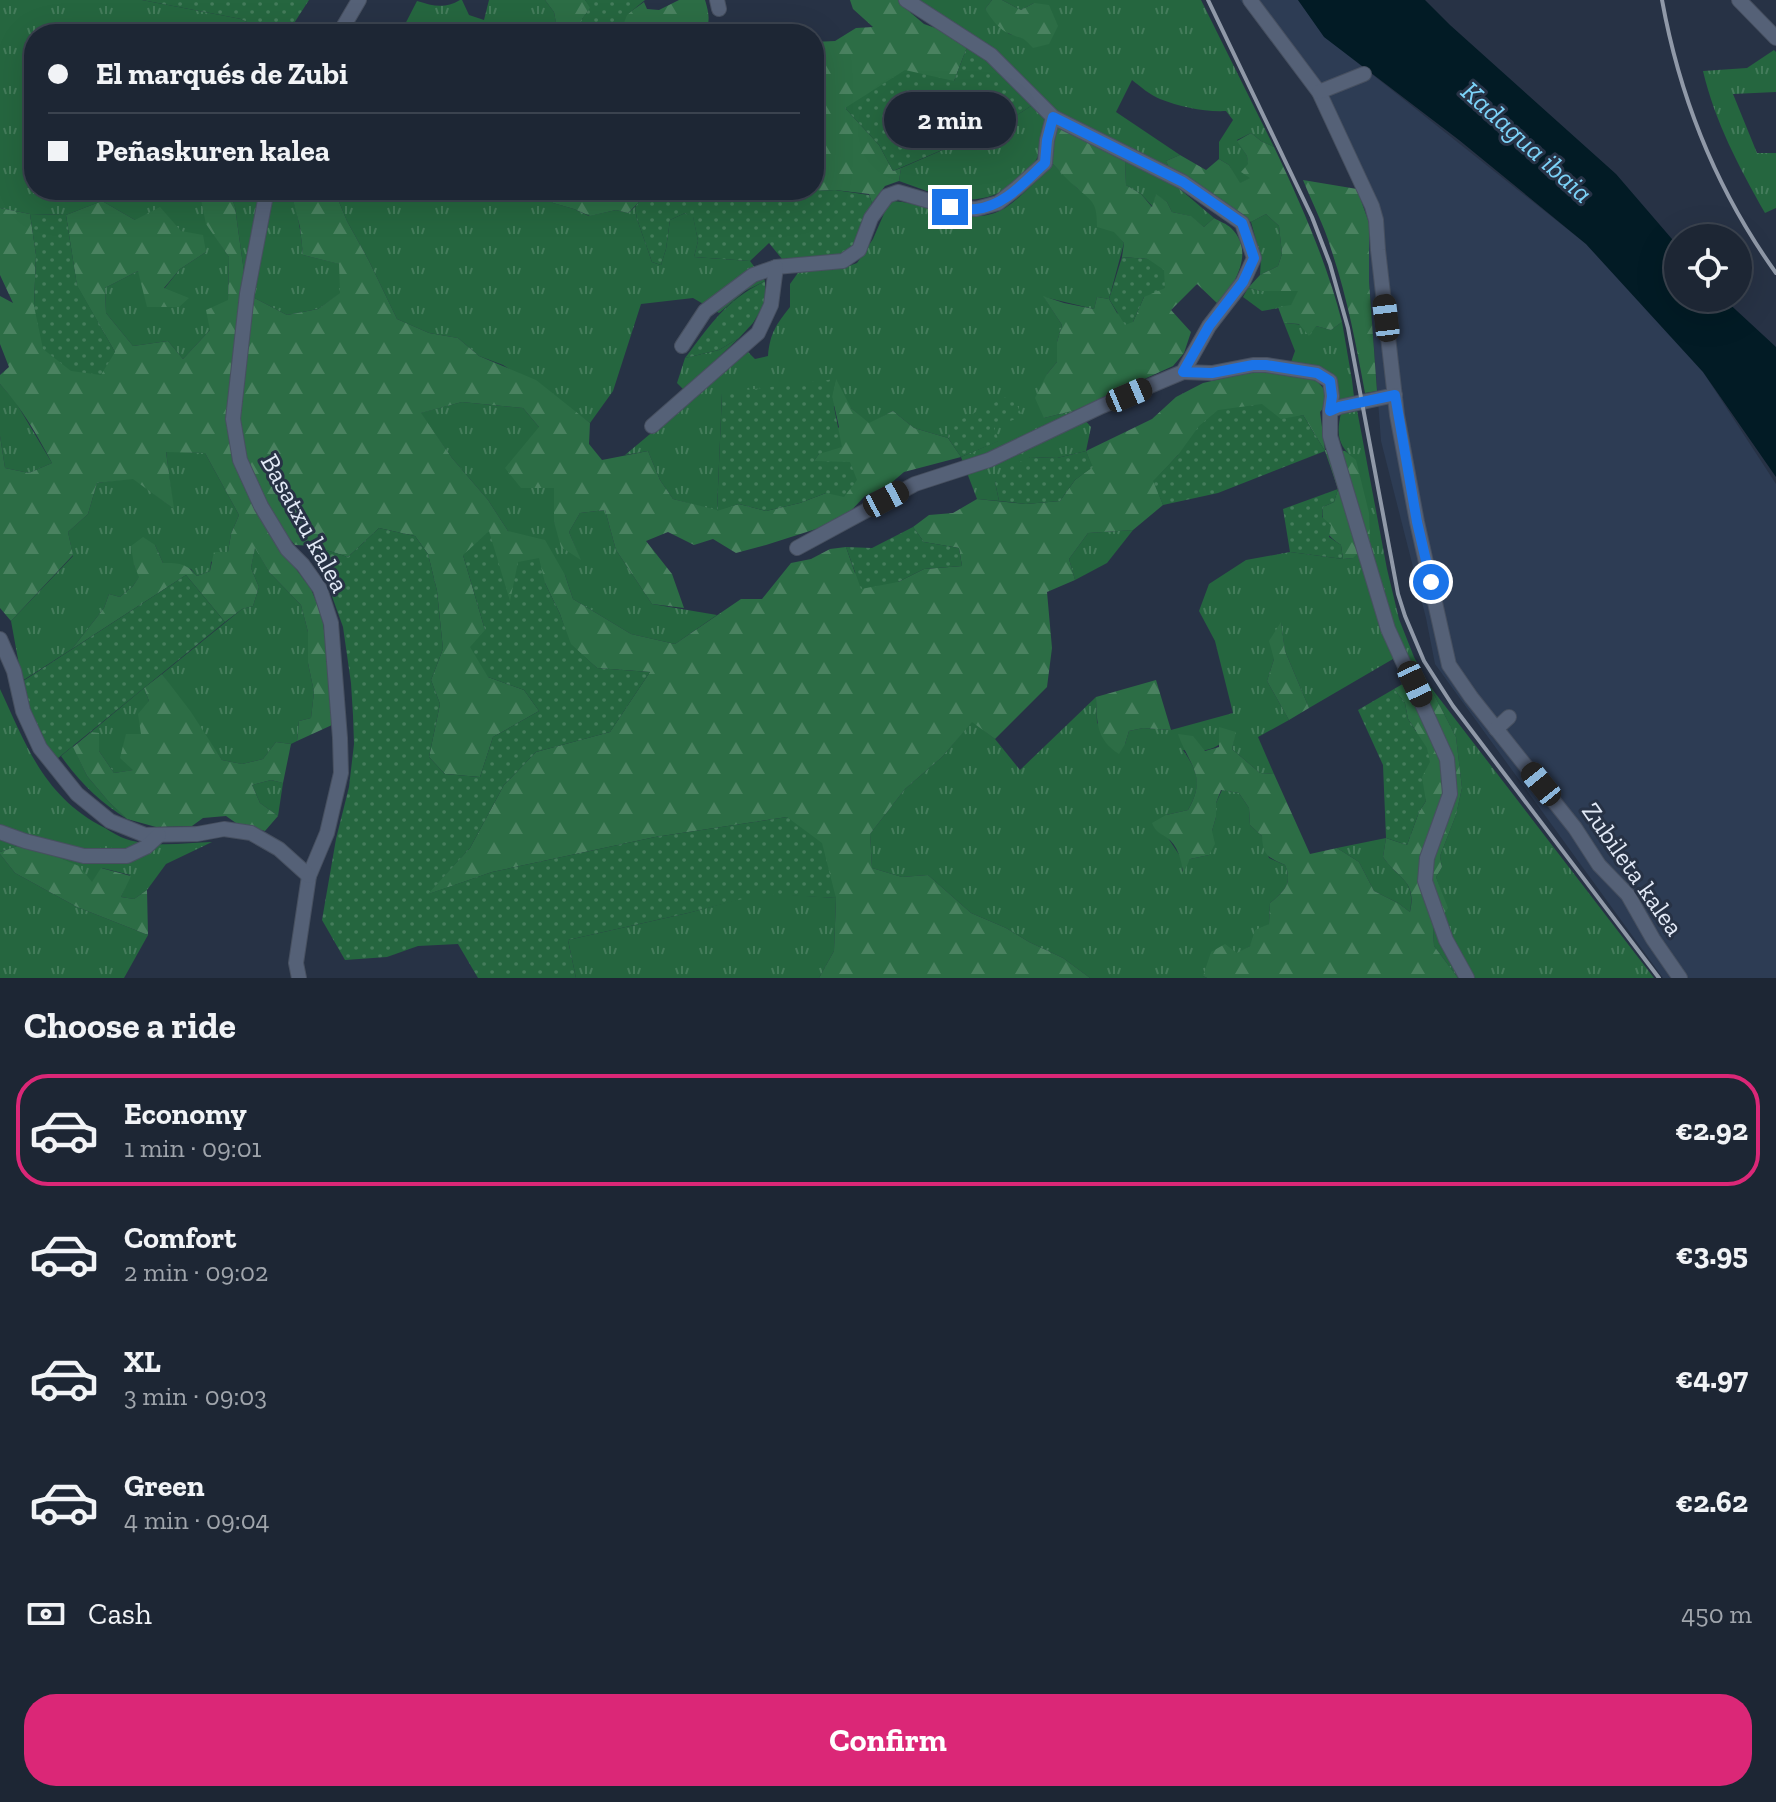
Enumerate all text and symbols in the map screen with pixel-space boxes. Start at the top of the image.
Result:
text: El marqués de Zubi [96,56,348,92]
water label: Kadagua ibaia [1454,74,1600,210]
callout: 2 min [884,91,1016,147]
text: 2 min [918,104,982,136]
text: Peñaskuren kalea [96,133,330,169]
route end [932,189,968,225]
map controls [1664,224,1752,312]
button: locate [1664,224,1752,312]
car [1371,293,1401,343]
car [1102,375,1156,415]
street label: Basatxu kalea [254,448,356,598]
car [859,477,913,521]
route start [1413,564,1449,600]
car [1394,657,1436,711]
car [1517,758,1565,810]
street label: Zubileta kalea [1575,796,1691,942]
text: Choose a ride [24,1004,236,1047]
icon: car [28,1094,100,1166]
text: Economy [124,1096,247,1132]
text: €2.92 [1675,1112,1748,1148]
text: 1 min · 09:01 [124,1132,262,1164]
icon: car [28,1218,100,1290]
text: Comfort [124,1220,236,1256]
text: €3.95 [1676,1236,1748,1272]
text: 2 min · 09:02 [124,1256,268,1288]
icon: car [28,1342,100,1414]
text: XL [124,1344,161,1380]
text: €4.97 [1675,1360,1748,1396]
text: 3 min · 09:03 [124,1380,267,1412]
icon: car [28,1466,100,1538]
text: Green [124,1468,204,1504]
text: €2.62 [1676,1484,1748,1520]
text: 4 min · 09:04 [124,1504,270,1536]
icon: cash [24,1592,68,1636]
text: Cash [88,1596,152,1632]
text: 450 m [1681,1598,1752,1630]
button: Confirm [24,1694,1752,1786]

